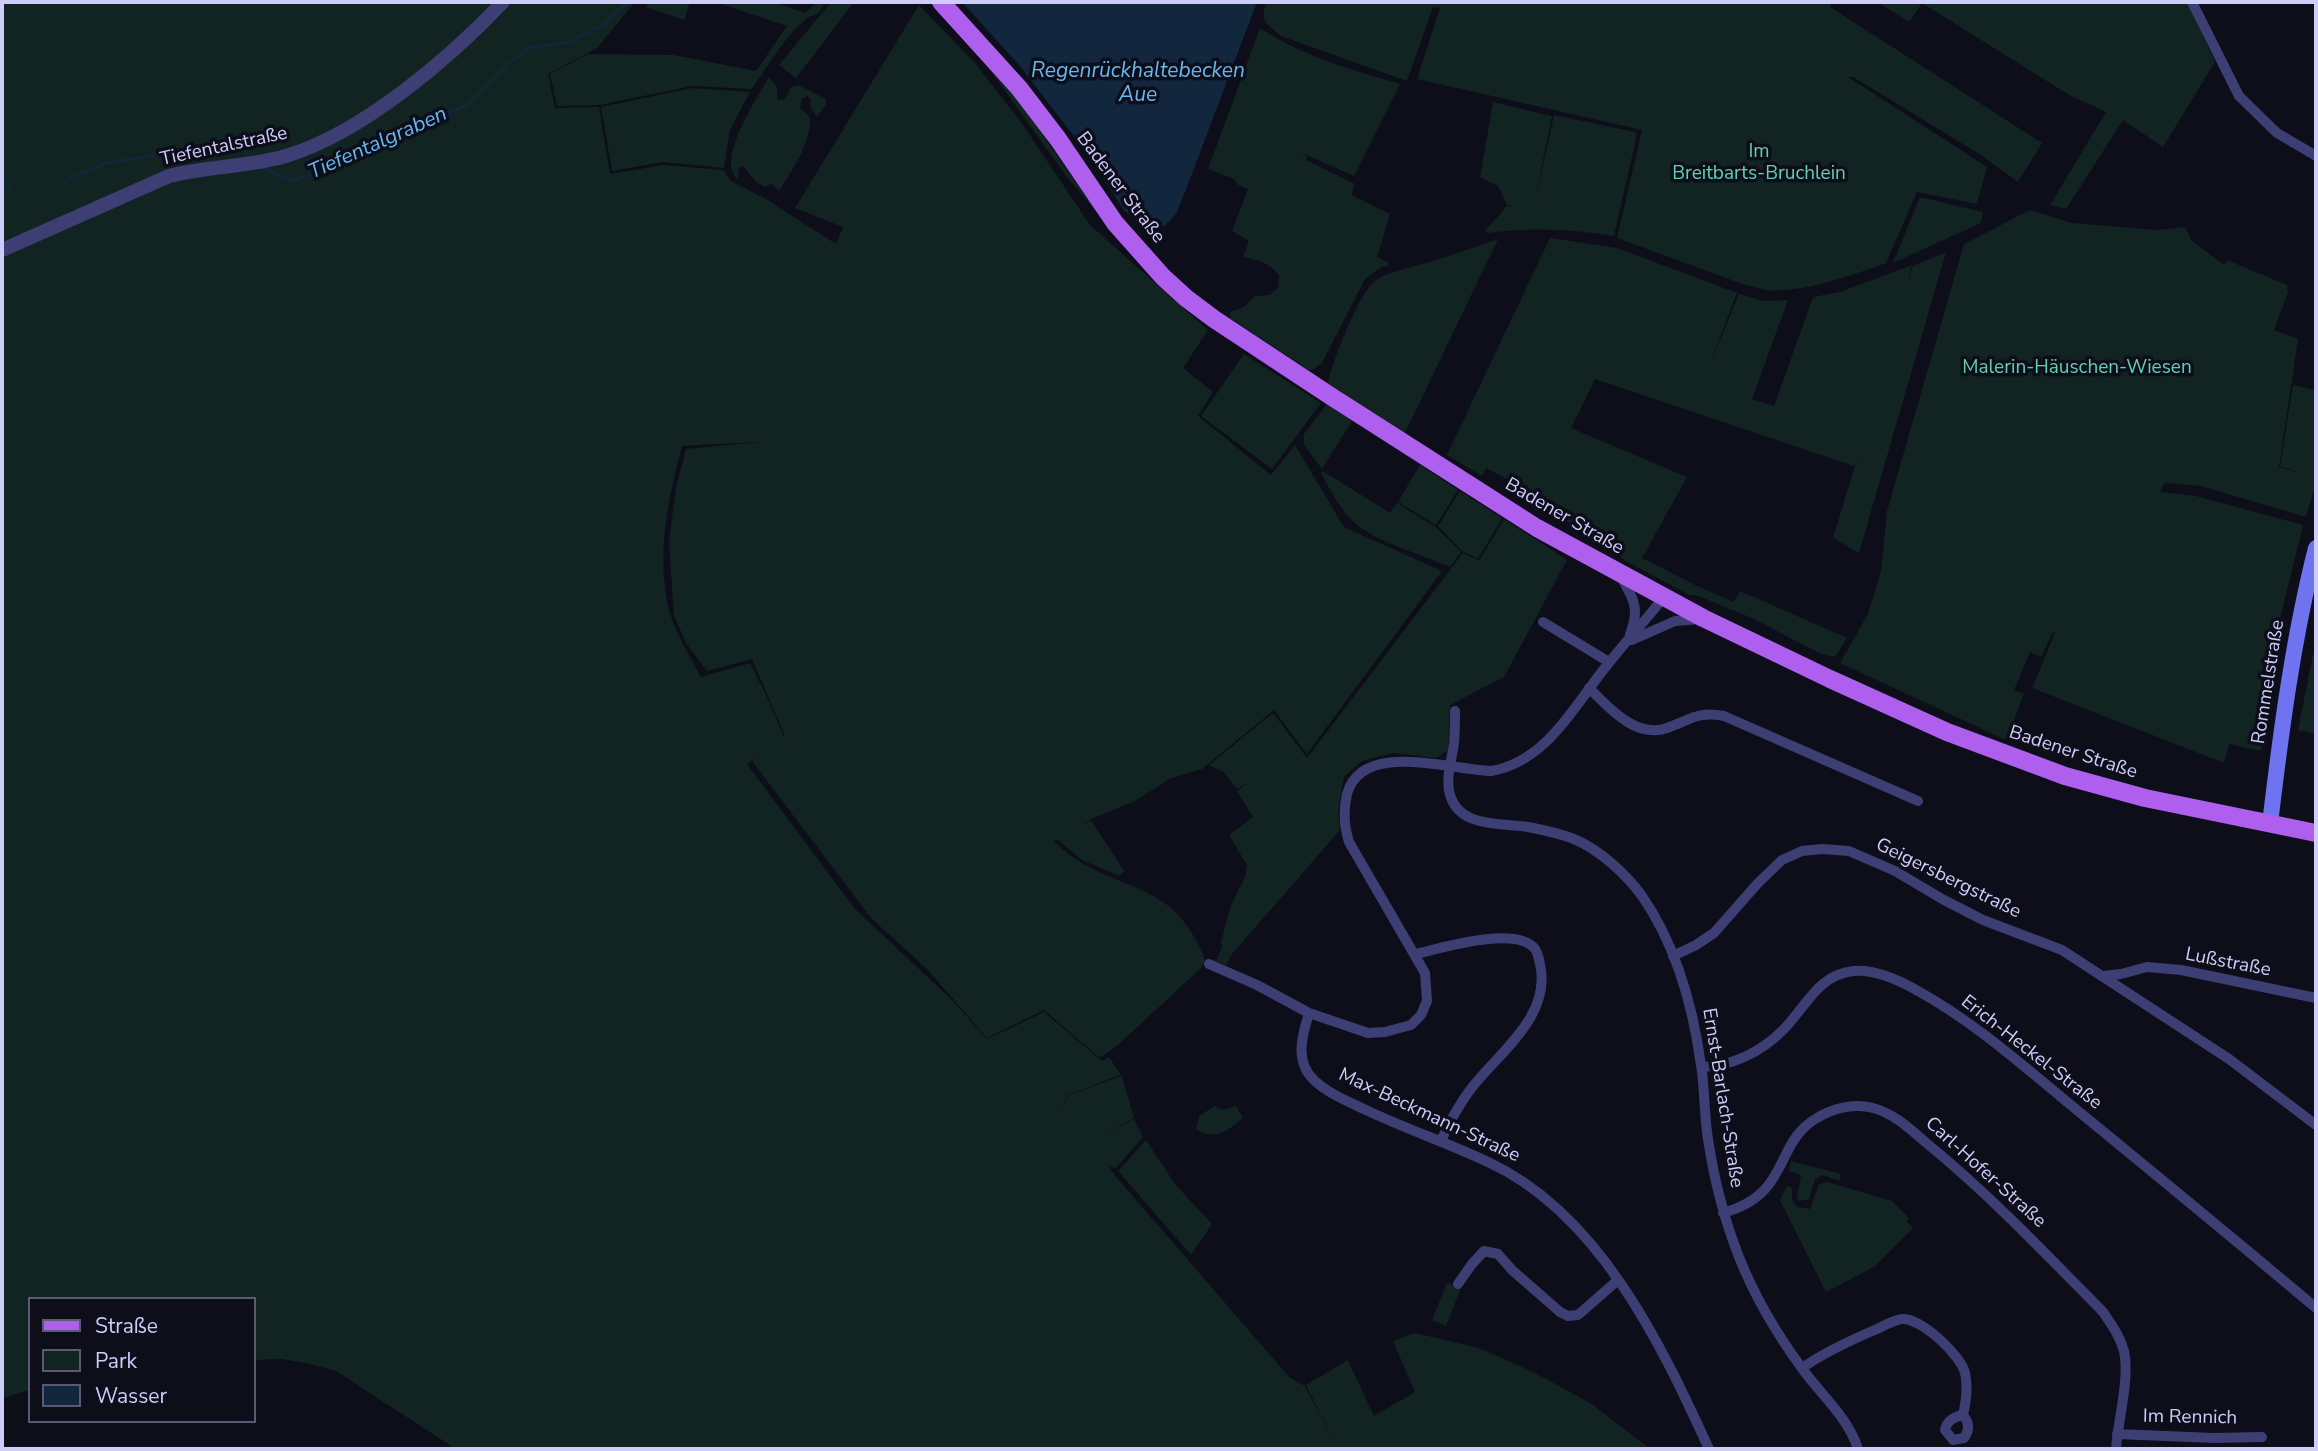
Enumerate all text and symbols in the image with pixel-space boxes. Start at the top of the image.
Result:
water label: Regenrückhaltebecken Aue [1031,59,1245,109]
water label: Tiefentalgraben [305,102,451,186]
street label: Tiefentalstraße [158,122,290,172]
street label: Badener Straße [1071,128,1169,248]
park label: Im Breitbarts-Bruchlein [1672,141,1846,185]
park label: Malerin-Häuschen-Wiesen [1962,357,2192,379]
street label: Badener Straße [1500,474,1628,560]
street label: Rommelstraße [2248,618,2290,746]
street label: Badener Straße [2006,722,2140,784]
street label: Geigersbergstraße [1872,834,2024,924]
street label: Lußstraße [2183,944,2273,982]
street label: Erich-Heckel-Straße [1956,991,2106,1115]
street label: Ernst-Barlach-Straße [1697,1006,1747,1190]
street label: Max-Beckmann-Straße [1335,1064,1523,1168]
street label: Carl-Hofer-Straße [1920,1113,2050,1233]
legend [28,1297,256,1423]
text: Straße [95,1312,158,1340]
text: Park [95,1347,137,1375]
text: Wasser [95,1382,167,1410]
street label: Im Rennich [2143,1406,2237,1430]

